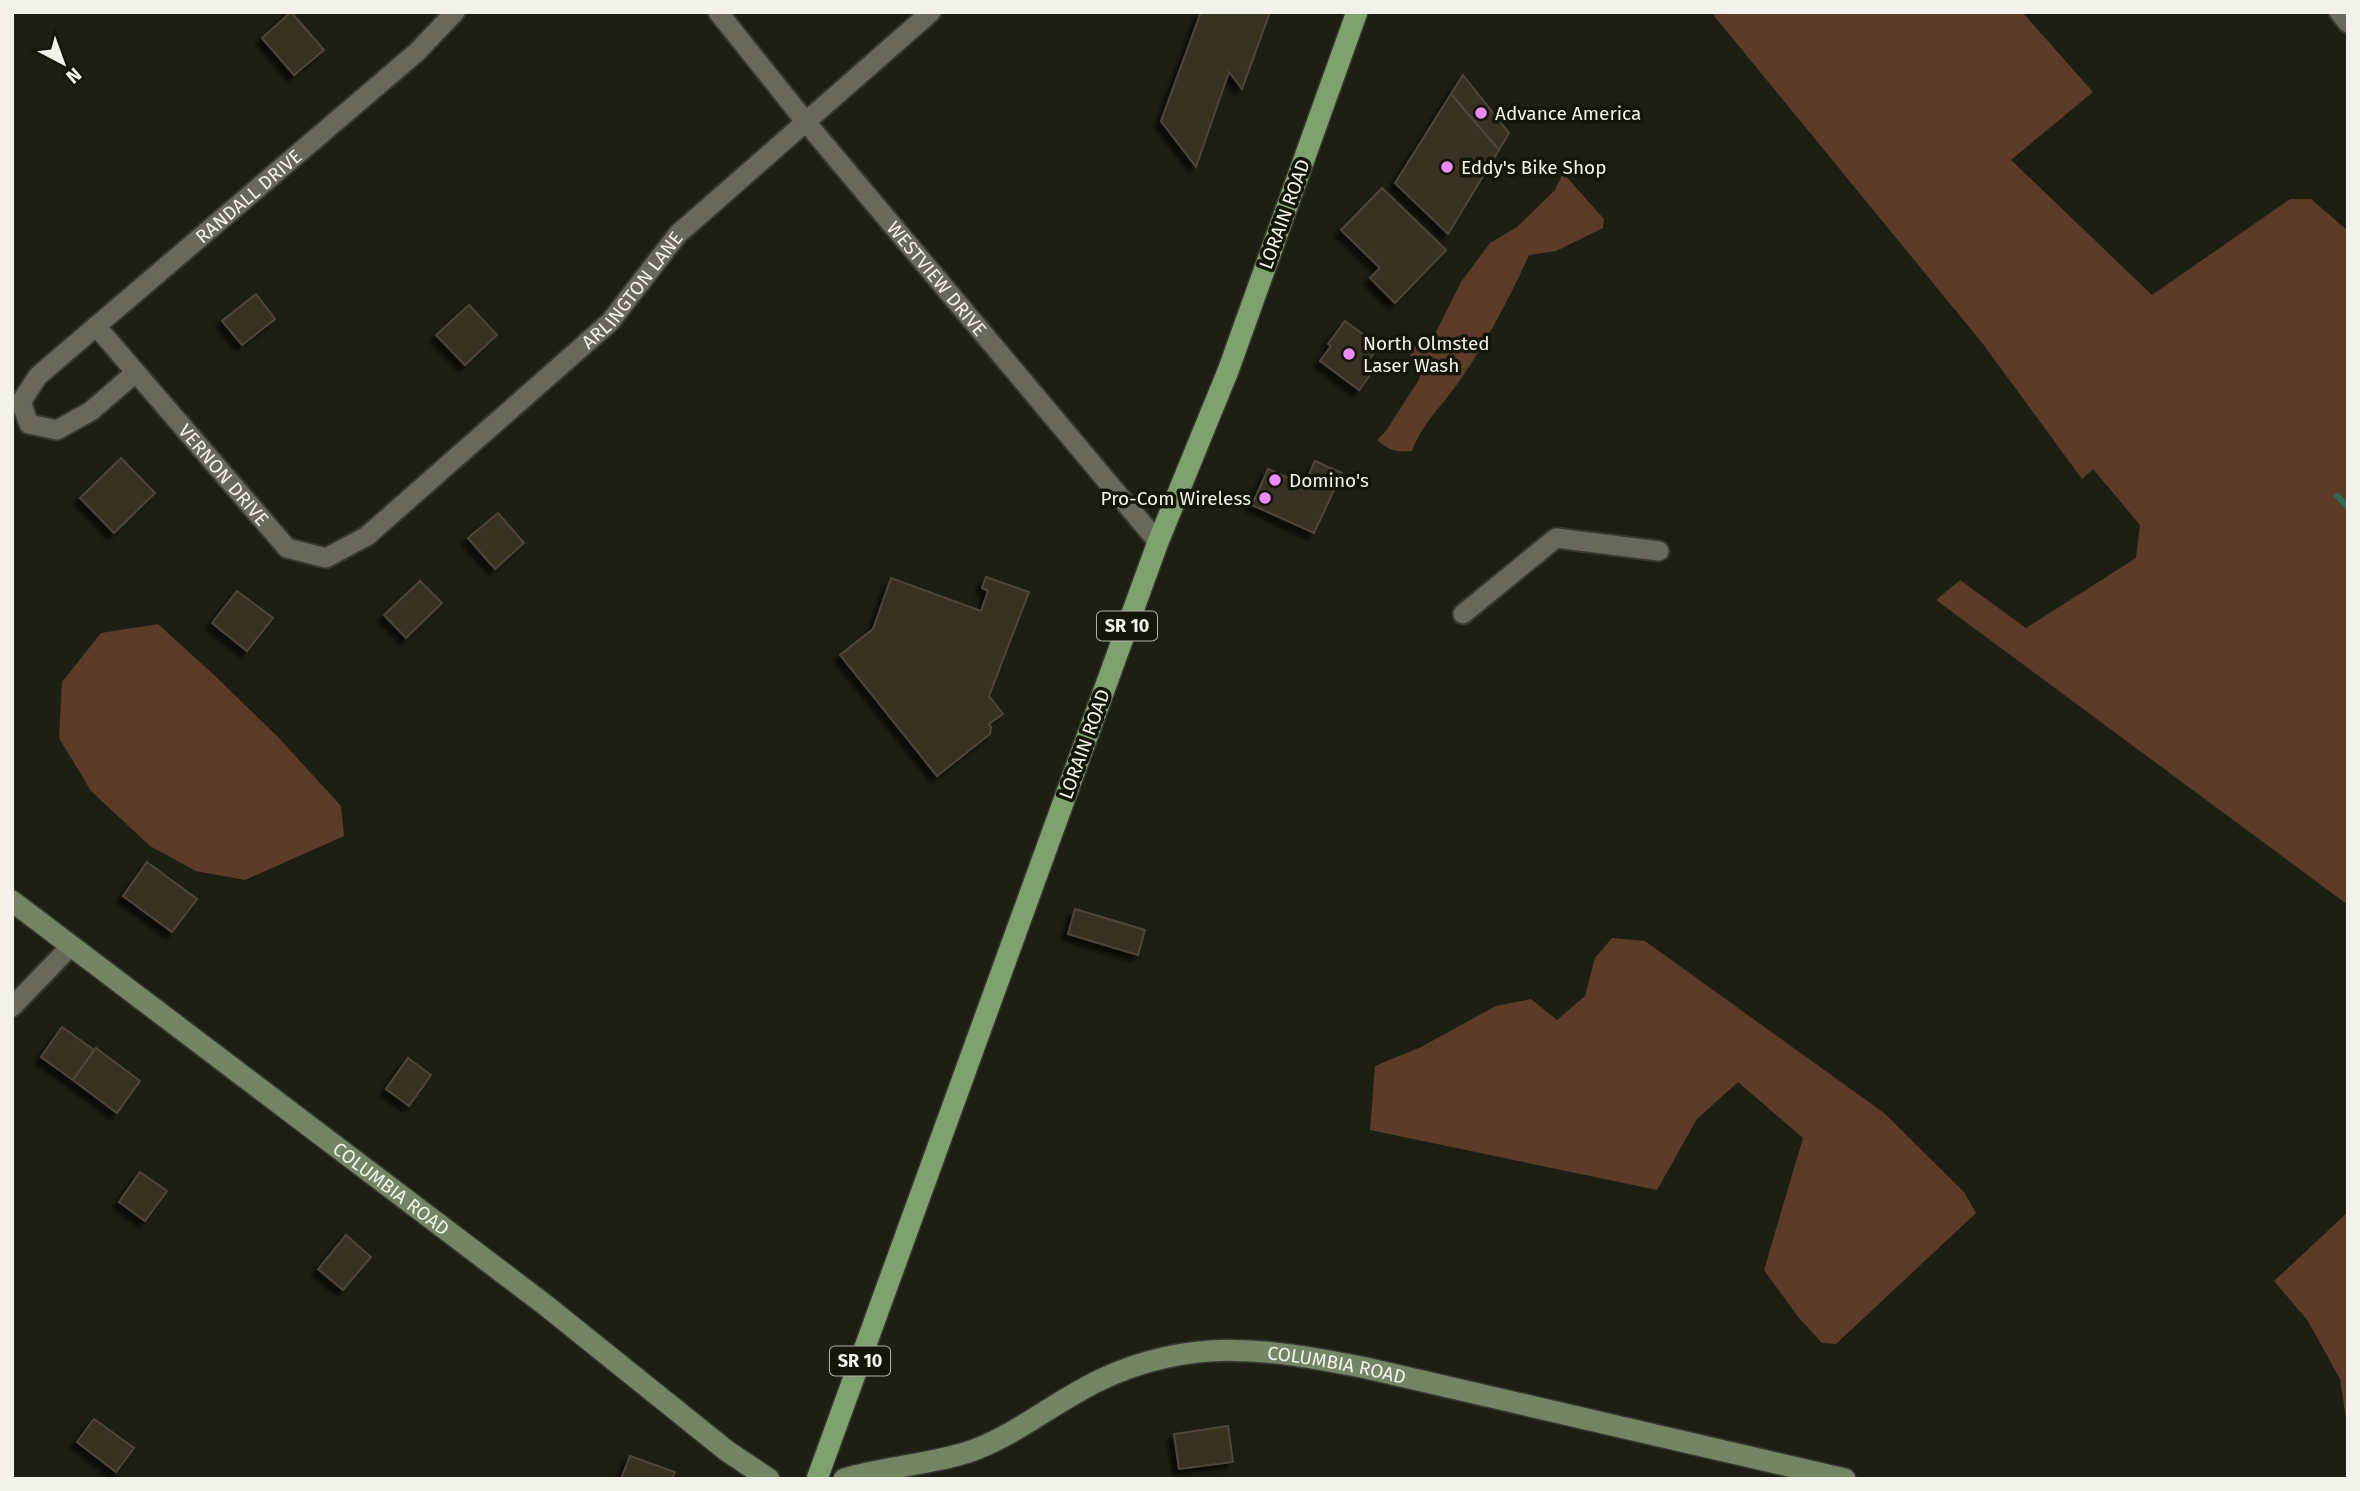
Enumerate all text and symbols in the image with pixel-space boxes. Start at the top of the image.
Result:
north arrow [28,28,98,98]
text: N [62,63,86,88]
place label: Advance America [1495,102,1641,125]
marker: Advance America [1473,105,1489,121]
street label: RANDALL DRIVE [191,145,307,248]
street label: LORAIN ROAD [1254,156,1315,272]
place label: Eddy's Bike Shop [1461,156,1606,179]
marker: Eddy's Bike Shop [1439,159,1455,175]
street label: WESTVIEW DRIVE [882,217,991,341]
street label: ARLINGTON LANE [577,227,688,354]
place label: North Olmsted Laser Wash [1363,332,1490,377]
marker: North Olmsted Laser Wash [1341,346,1357,362]
street label: VERNON DRIVE [173,419,273,530]
place label: Domino's [1289,469,1369,492]
marker: Domino's [1267,472,1283,488]
place label: Pro-Com Wireless [1101,487,1251,510]
marker: Pro-Com Wireless [1257,490,1273,506]
road number: SR 10 [1097,612,1157,640]
street label: LORAIN ROAD [1054,686,1115,802]
street label: COLUMBIA ROAD [328,1137,454,1240]
street label: COLUMBIA ROAD [1266,1341,1408,1389]
road number: SR 10 [830,1346,890,1376]

